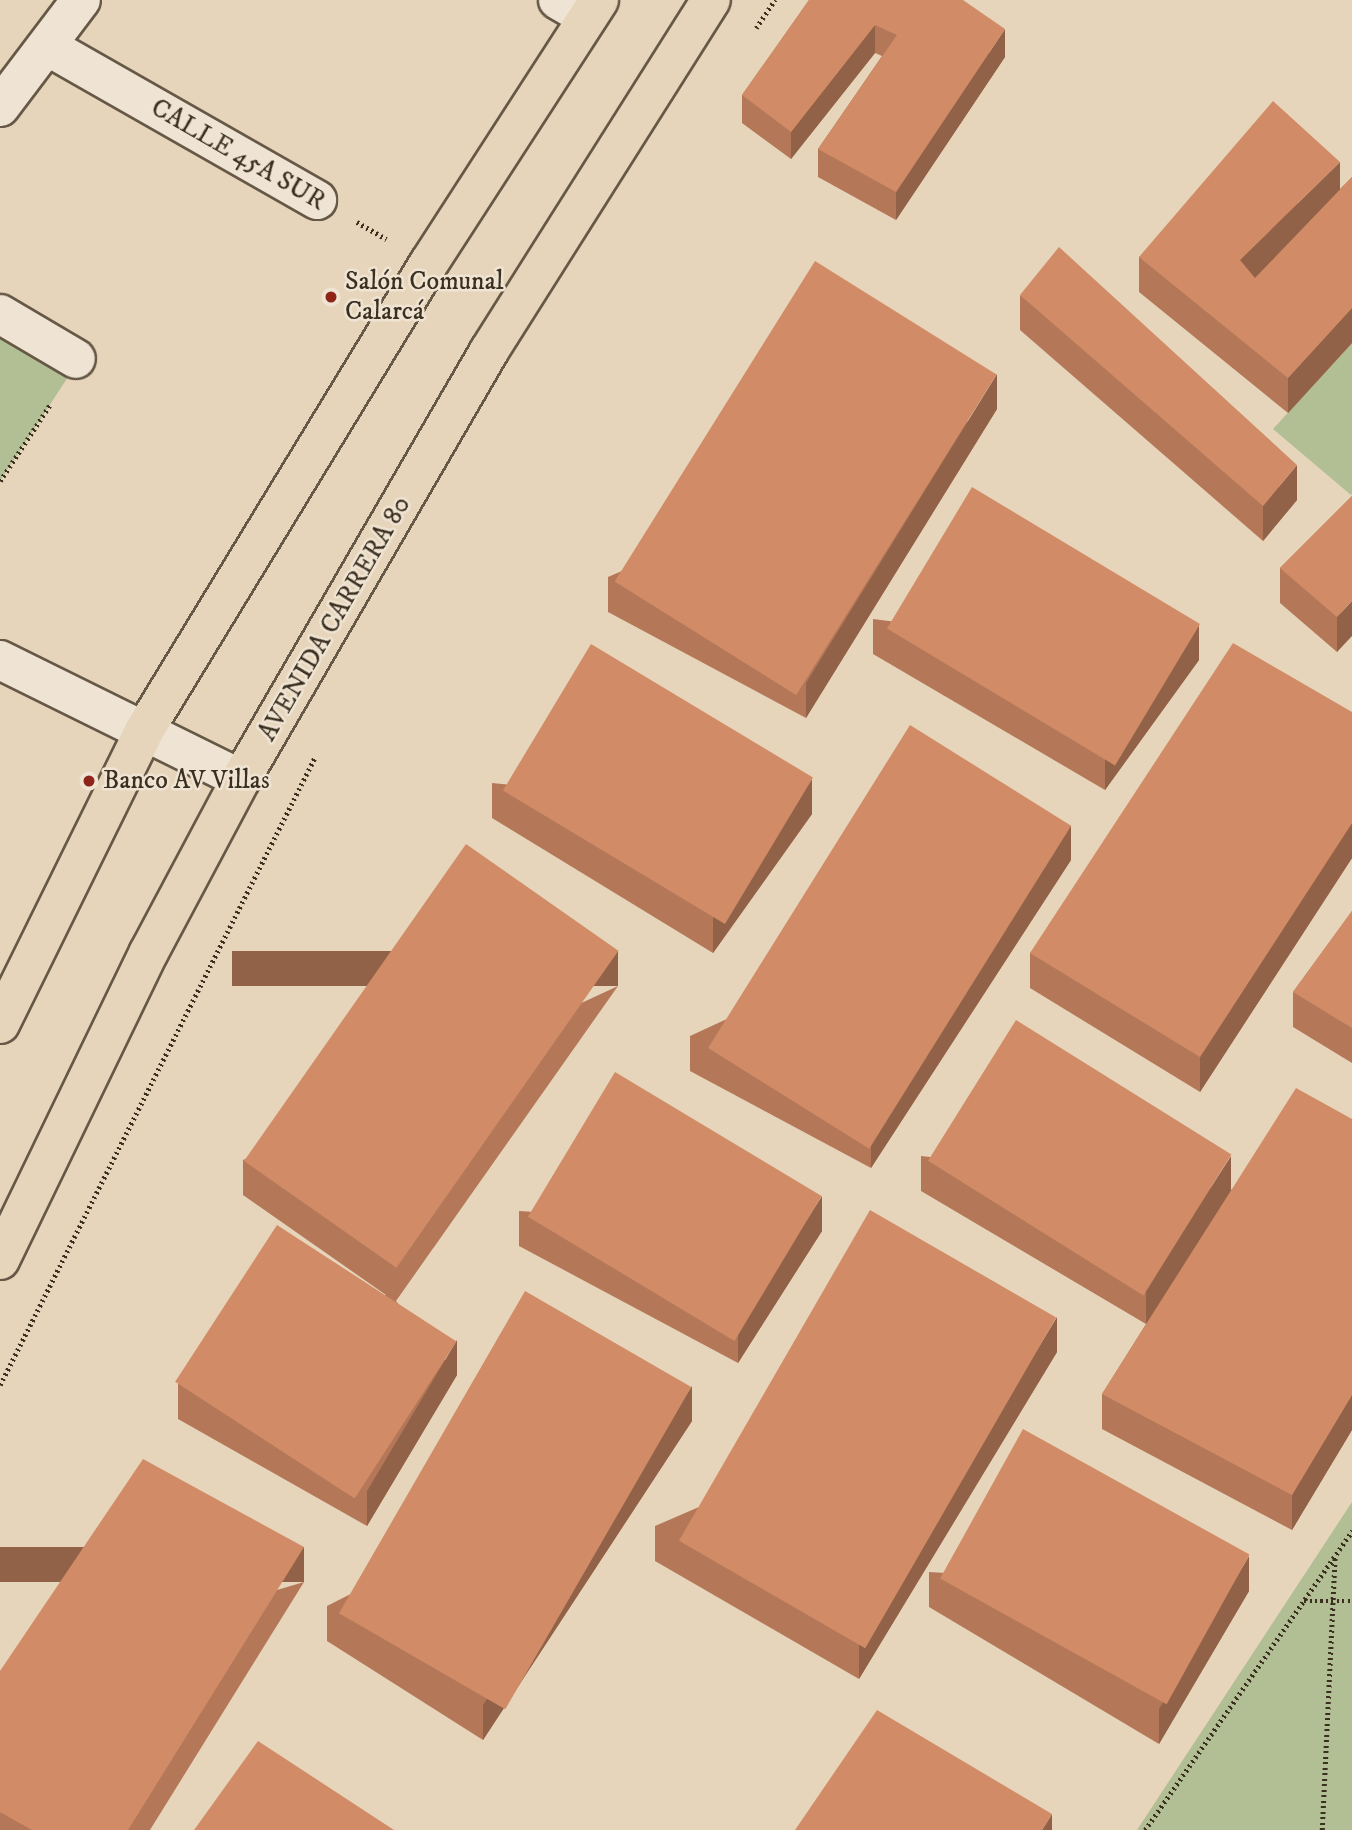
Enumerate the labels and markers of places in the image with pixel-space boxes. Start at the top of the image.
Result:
place label: Salón Comunal Calarcá [345,266,504,328]
marker: Salón Comunal Calarcá [323,289,339,305]
place label: Banco AV Villas [103,765,270,797]
marker: Banco AV Villas [81,773,97,789]

